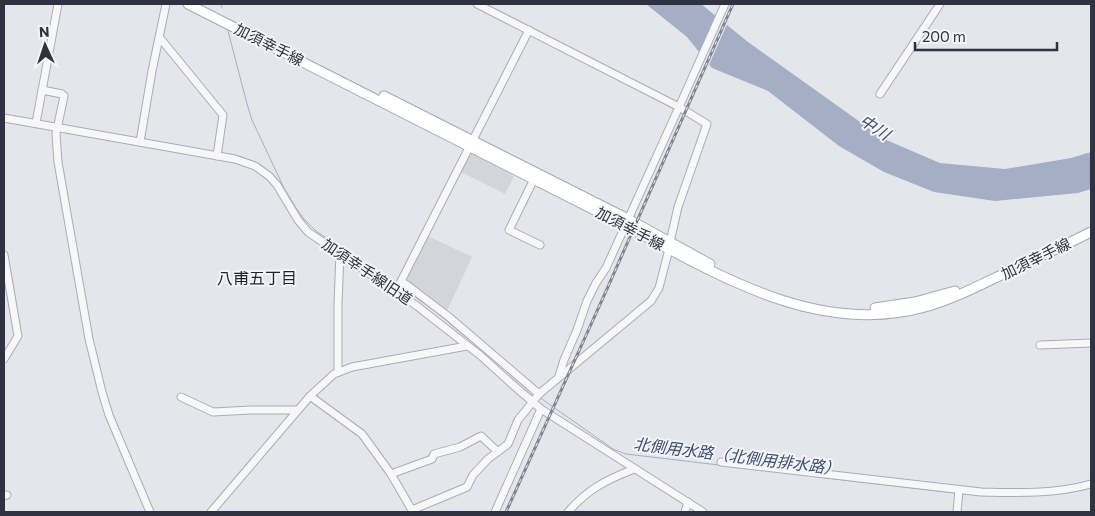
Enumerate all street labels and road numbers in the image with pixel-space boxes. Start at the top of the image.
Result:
street label: 加須幸手線 [232,19,307,69]
street label: 加須幸手線 [593,203,668,254]
street label: 加須幸手線旧道 [319,234,416,308]
street label: 加須幸手線 [998,234,1073,283]

